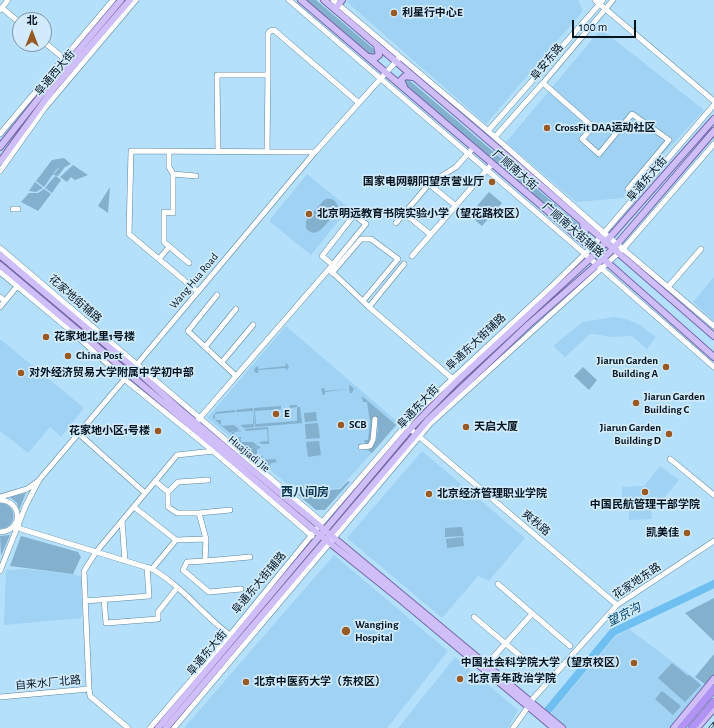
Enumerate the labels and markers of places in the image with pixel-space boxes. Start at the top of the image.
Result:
place label: 利星行中心E [402,6,463,20]
marker: 利星行中心E [389,8,399,18]
place label: CrossFit DAA运动社区 [555,121,656,135]
marker: CrossFit DAA运动社区 [542,123,552,133]
place label: 国家电网朝阳望京营业厅 [363,175,484,189]
marker: 国家电网朝阳望京营业厅 [487,177,497,187]
place label: 北京明远教育书院实验小学（望花路校区） [317,207,526,221]
marker: 北京明远教育书院实验小学（望花路校区） [304,209,314,219]
place label: 花家地北里1号楼 [54,330,135,344]
marker: 花家地北里1号楼 [41,332,51,342]
place label: China Post [76,349,122,363]
marker: China Post [63,351,73,361]
place label: Jiarun Garden Building A [597,354,658,380]
marker: Jiarun Garden Building A [661,362,671,372]
place label: 对外经济贸易大学附属中学初中部 [29,366,194,380]
marker: 对外经济贸易大学附属中学初中部 [16,368,26,378]
place label: Jiarun Garden Building C [644,390,705,416]
marker: Jiarun Garden Building C [631,398,641,408]
place label: E [284,407,290,421]
marker: E [271,409,281,419]
place label: SCB [349,418,367,432]
marker: SCB [336,420,346,430]
place label: 天启大厦 [474,420,518,434]
place label: Jiarun Garden Building D [600,421,661,447]
marker: 天启大厦 [461,422,471,432]
place label: 花家地小区1号楼 [69,424,150,438]
marker: 花家地小区1号楼 [153,426,163,436]
marker: Jiarun Garden Building D [664,429,674,439]
place label: 北京经济管理职业学院 [437,487,547,501]
marker: 中国民航管理干部学院 [640,487,650,497]
marker: 北京经济管理职业学院 [424,489,434,499]
place label: 中国民航管理干部学院 [590,498,700,512]
place label: 凯美佳 [646,526,679,540]
marker: 凯美佳 [682,528,692,538]
place label: Wangjing Hospital [355,618,398,644]
marker: Wangjing Hospital [340,625,352,637]
place label: 中国社会科学院大学（望京校区） [461,656,626,670]
marker: 中国社会科学院大学（望京校区） [629,658,639,668]
place label: 北京青年政治学院 [468,672,556,686]
marker: 北京青年政治学院 [455,674,465,684]
place label: 北京中医药大学（东校区） [254,675,386,689]
marker: 北京中医药大学（东校区） [241,677,251,687]

